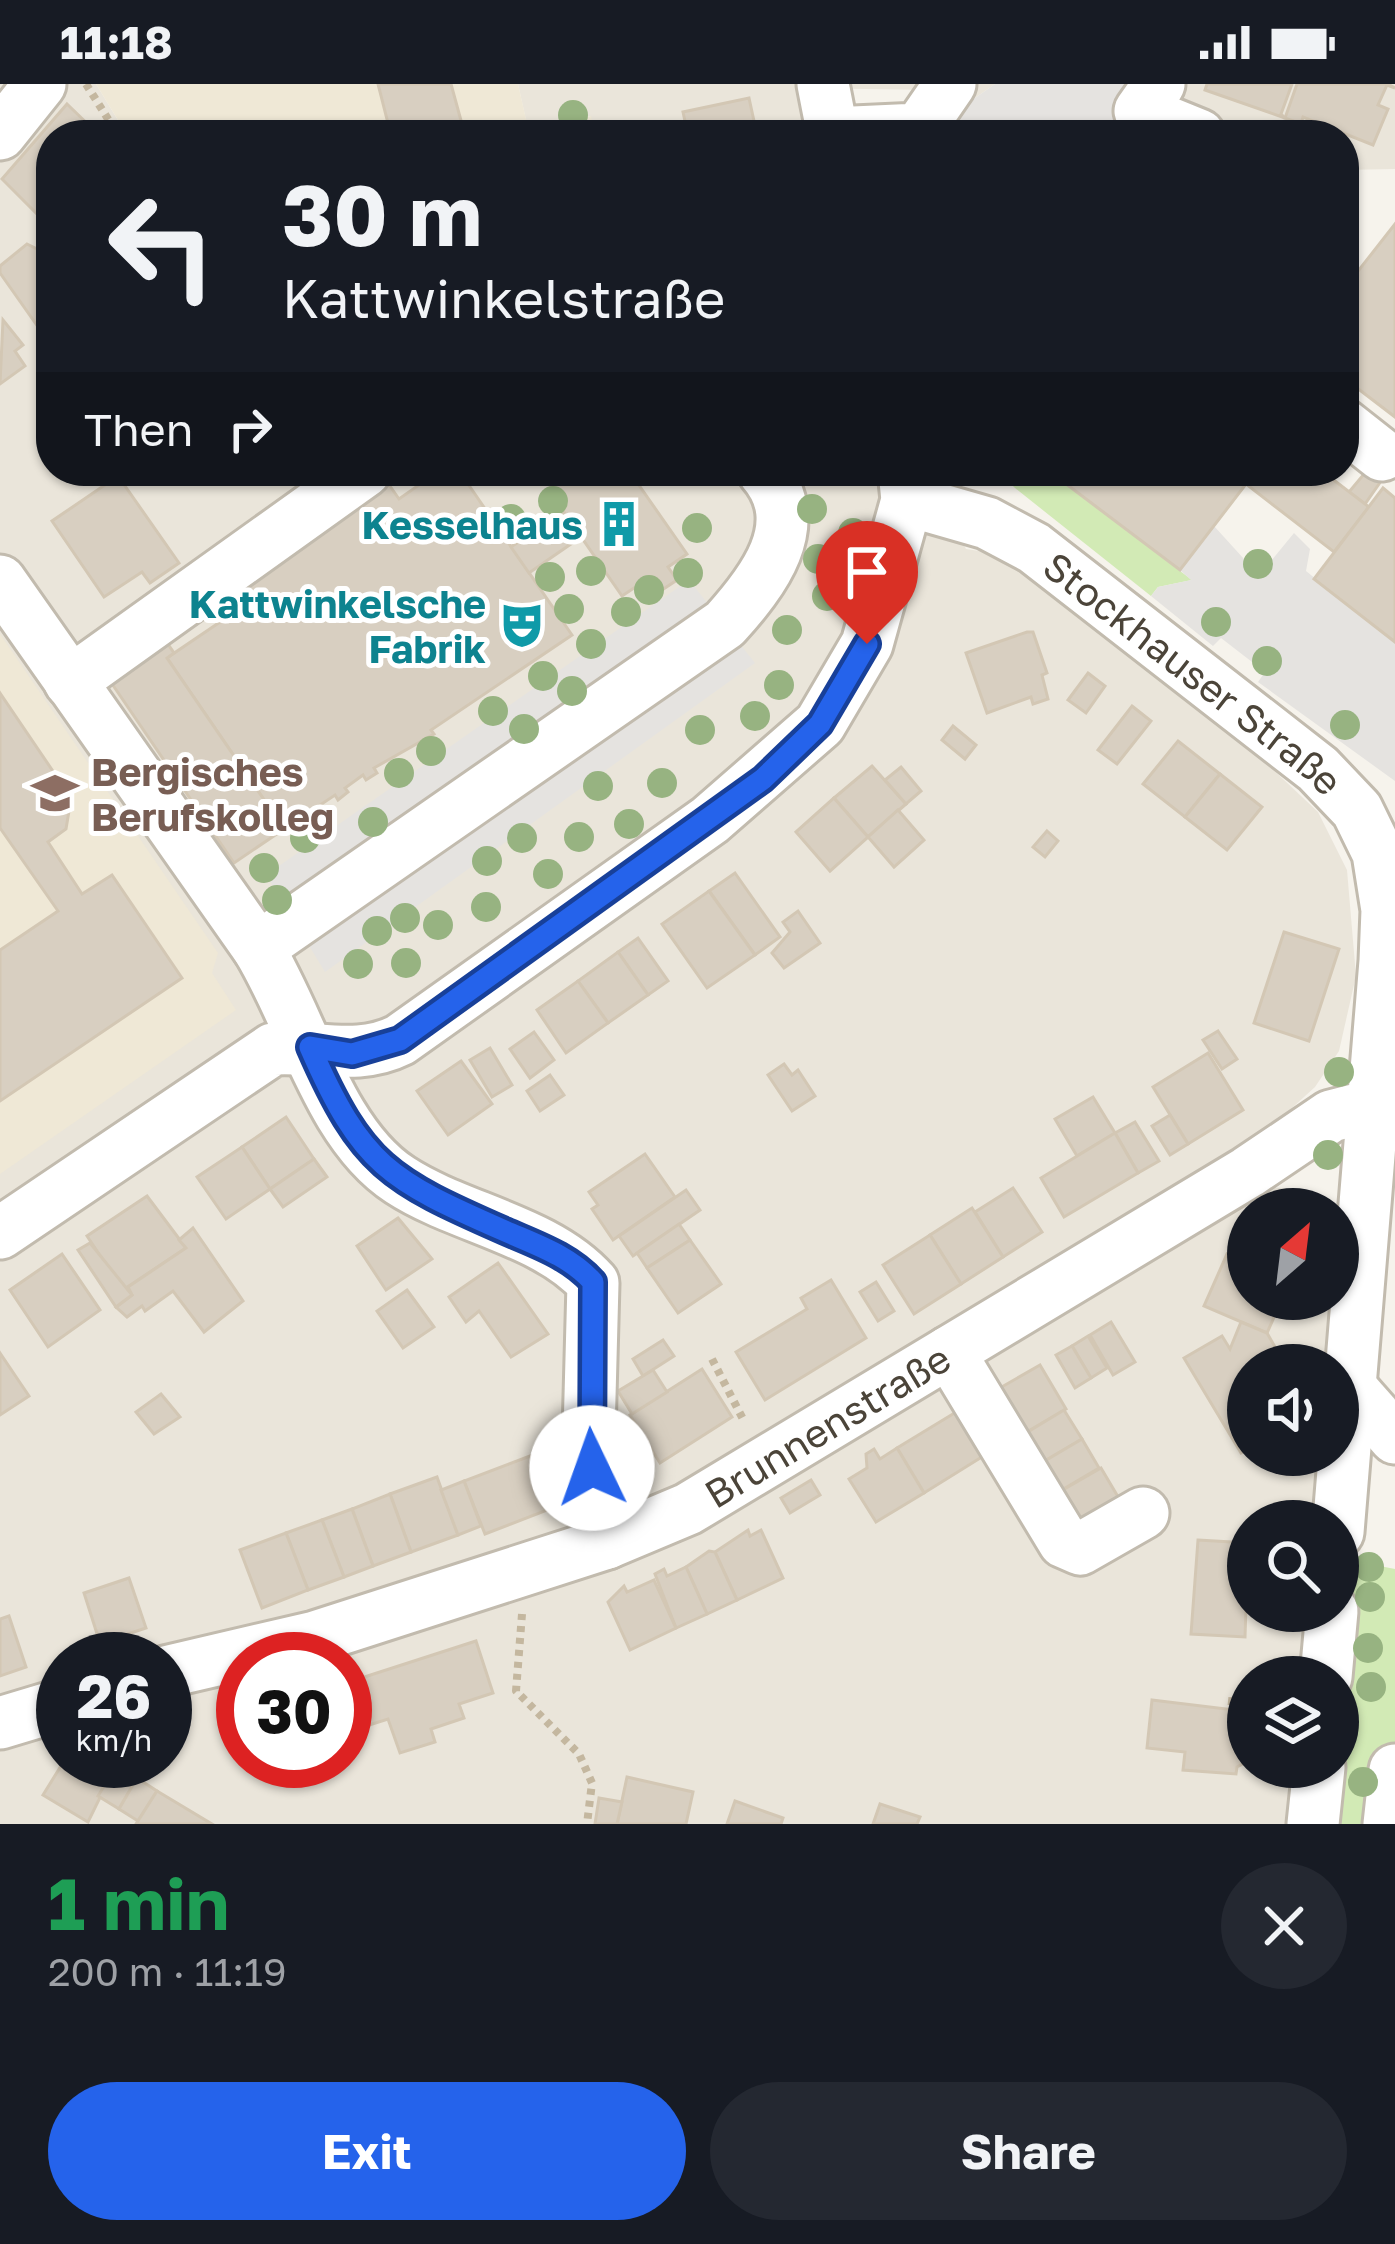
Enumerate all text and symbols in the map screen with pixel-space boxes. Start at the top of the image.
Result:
text: 11:18 [60,15,173,69]
text: 30 m [282,164,482,264]
icon: left [84,168,240,324]
text: Kattwinkelstraße [282,265,725,330]
icon: right [217,396,283,462]
text: Then [84,402,193,456]
building icon: Kesselhaus [594,499,644,549]
place label: Kesselhaus [361,501,583,548]
pin [816,521,918,644]
icon: arrive [834,539,900,605]
street label: Stockhauser Straße [1035,541,1353,804]
place label: Kattwinkelsche Fabrik [189,580,486,672]
theatre icon: Kattwinkelsche Fabrik [497,600,547,650]
place label: Bergisches Berufskolleg [91,748,334,840]
school or university icon: Bergisches Berufskolleg [30,768,80,818]
north arrow [1227,1188,1359,1320]
map controls [1227,1188,1359,1788]
street label: Brunnenstraße [696,1333,958,1517]
button: sound [1227,1344,1359,1476]
position arrow [529,1405,655,1531]
button: search [1227,1500,1359,1632]
speed limit sign: 30 [216,1632,372,1788]
button: layers [1227,1656,1359,1788]
text: 26 [77,1659,151,1731]
text: km/h [76,1722,152,1758]
text: 1 min [48,1859,229,1946]
button: close [1221,1863,1347,1989]
text: 200 m · 11:19 [48,1948,287,1995]
button: Exit [48,2082,686,2220]
button: Share [710,2082,1347,2220]

